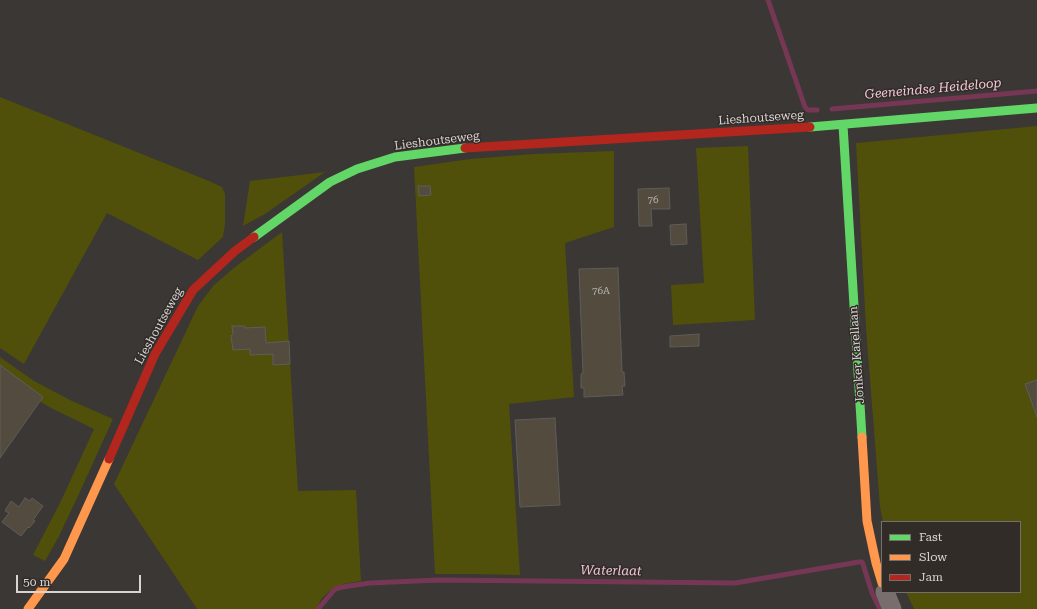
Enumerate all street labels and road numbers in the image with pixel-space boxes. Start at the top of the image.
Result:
street label: Lieshoutseweg [718,108,804,128]
street label: Lieshoutseweg [394,129,480,153]
street label: Lieshoutseweg [132,285,186,367]
street label: Jonker Karellaan [846,306,868,404]

